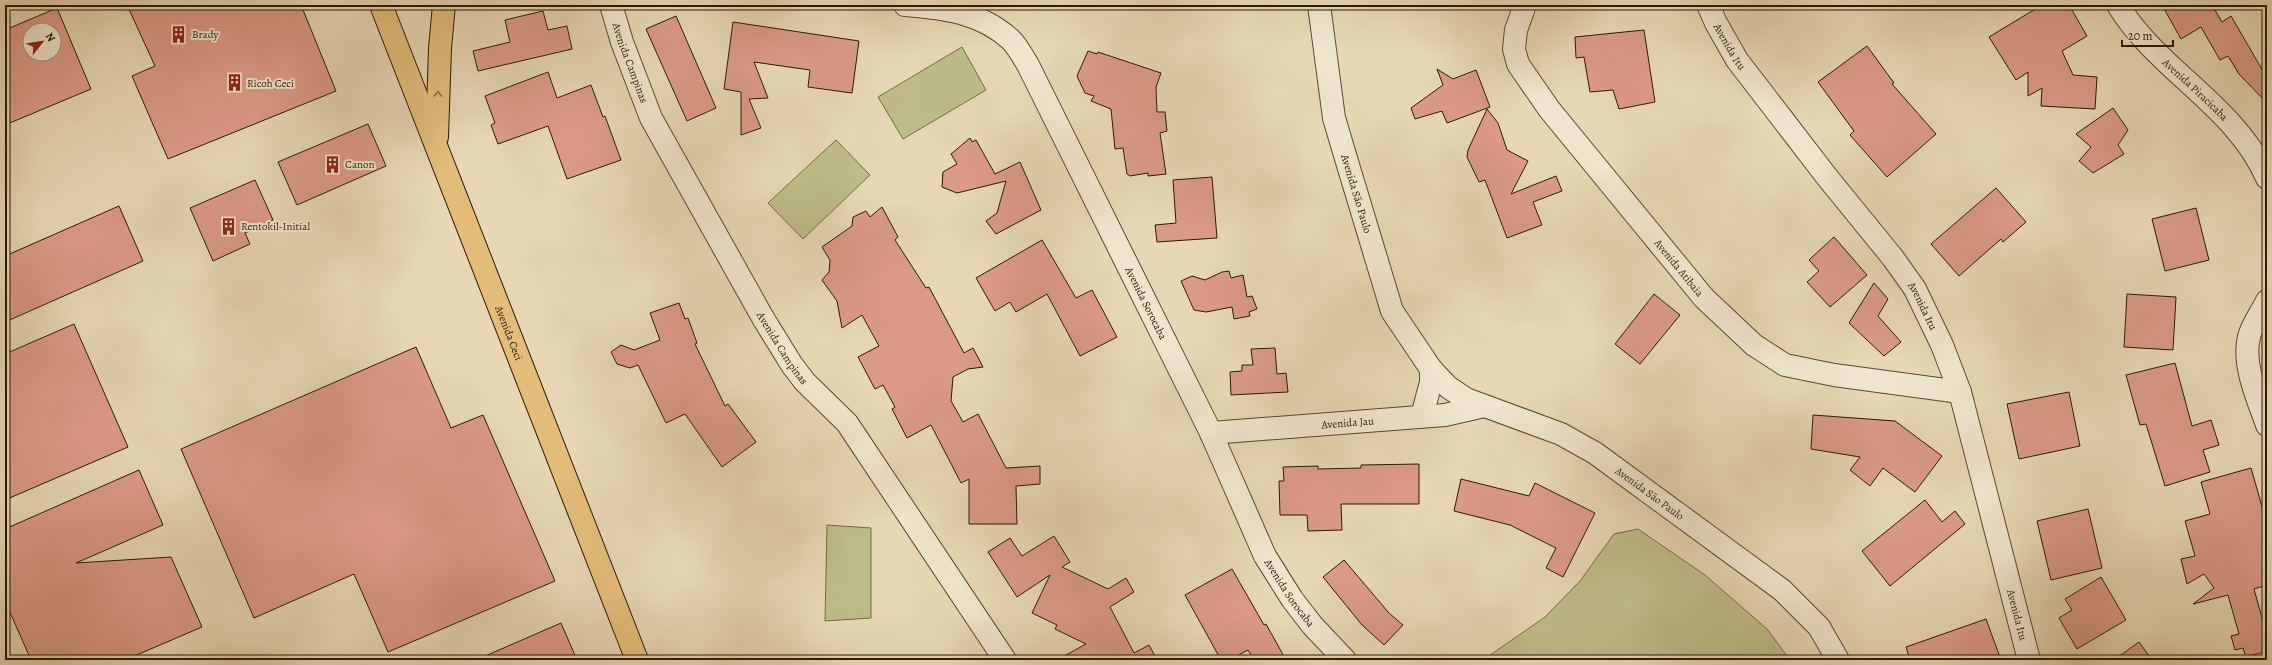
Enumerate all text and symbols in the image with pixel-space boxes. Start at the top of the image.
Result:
street label: Avenida Campinas [608,20,651,105]
street label: Avenida Itu [1709,20,1749,73]
north arrow [22,22,62,62]
scale bar [2122,22,2173,48]
building icon: Brady [169,24,189,44]
place label: Brady [192,27,219,42]
text: 20 m [2128,28,2152,44]
text: N [42,30,59,44]
street label: Avenida Piracicaba [2158,55,2232,125]
building icon: Ricoh Ceci [224,73,244,93]
place label: Ricoh Ceci [247,76,294,91]
one-way arrow [434,91,443,97]
street label: Avenida São Paulo [1337,152,1375,236]
building icon: Canon [322,154,342,174]
place label: Canon [345,157,375,172]
building icon: Rentokil-Initial [218,216,238,236]
place label: Rentokil-Initial [241,219,310,234]
street label: Avenida Atibaia [1650,235,1707,301]
street label: Avenida Sorocaba [1121,263,1171,343]
street label: Avenida Itu [1904,278,1941,333]
street label: Avenida Ceci [491,303,526,363]
street label: Avenida Campinas [753,308,811,388]
street label: Avenida Jau [1320,413,1375,433]
street label: Avenida São Paulo [1611,463,1687,524]
street label: Avenida Sorocaba [1260,555,1318,631]
street label: Avenida Itu [2003,587,2031,642]

